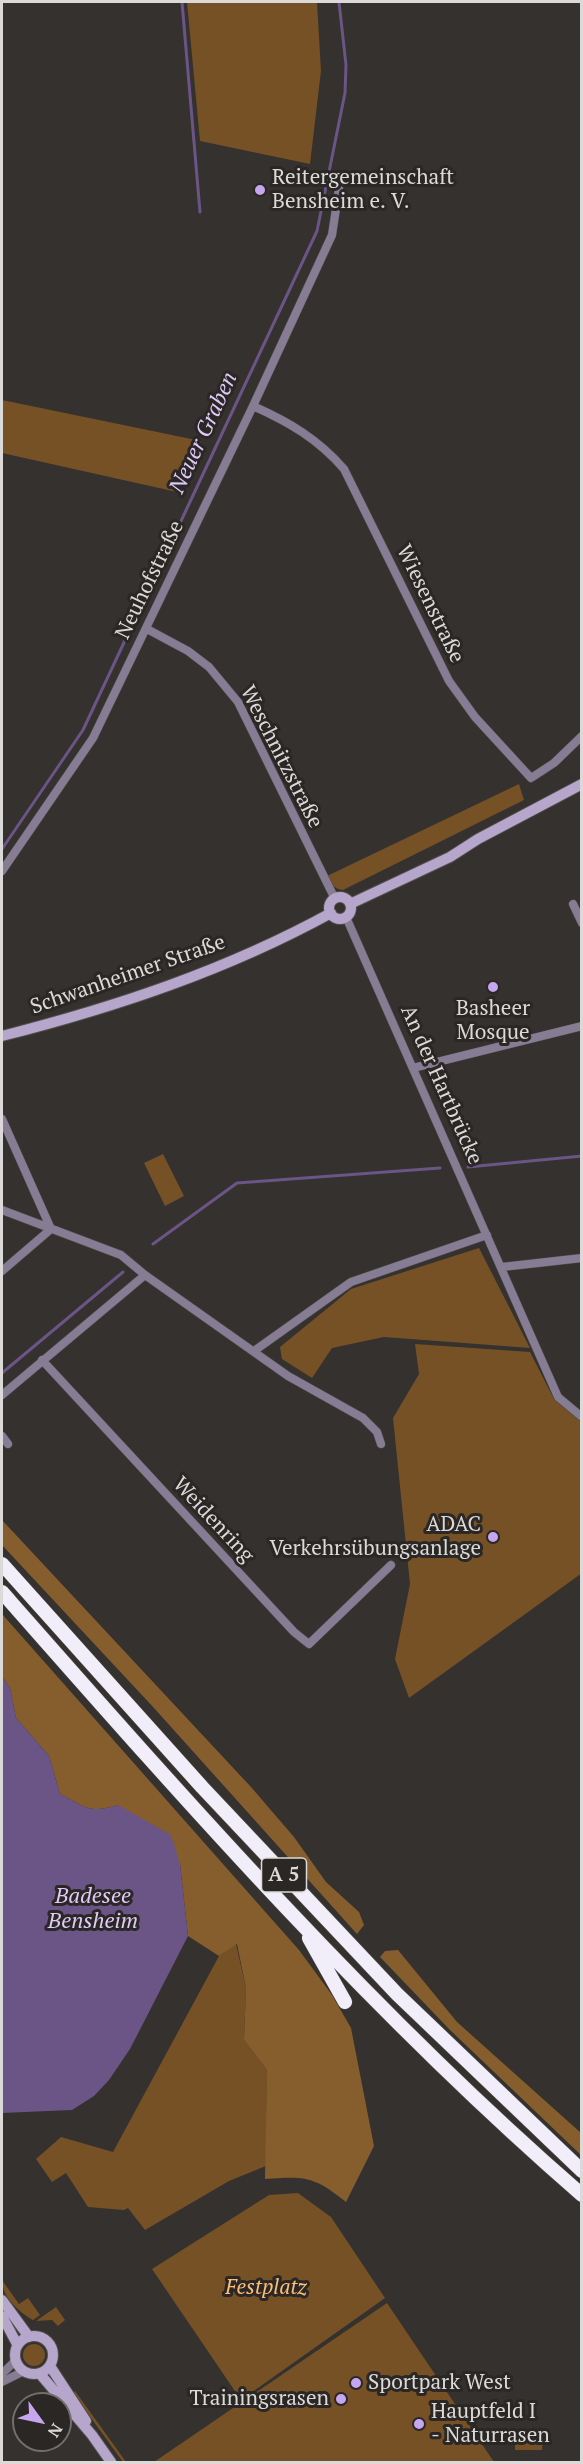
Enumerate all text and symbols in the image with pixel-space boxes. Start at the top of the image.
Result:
place label: Reitergemeinschaft Bensheim e. V. [272,165,454,215]
marker: Reitergemeinschaft Bensheim e. V. [253,183,267,197]
water label: Neuer Graben [164,368,244,498]
street label: Neuhofstraße [110,517,190,643]
street label: Wiesenstraße [391,541,469,667]
street label: Weschnitzstraße [234,682,328,832]
street label: Schwanheimer Straße [27,930,229,1020]
marker: Basheer Mosque [486,980,500,994]
place label: Basheer Mosque [456,996,530,1046]
street label: An der Hartbrücke [395,1002,487,1168]
street label: Weidenring [167,1472,259,1568]
place label: ADAC Verkehrsübungsanlage [270,1512,481,1562]
marker: ADAC Verkehrsübungsanlage [486,1530,500,1544]
road number: A 5 [262,1858,306,1892]
water label: Badesee Bensheim [48,1884,138,1936]
park label: Festplatz [225,2275,307,2301]
place label: Sportpark West [368,2370,511,2396]
marker: Sportpark West [349,2376,363,2390]
place label: Trainingsrasen [189,2386,329,2412]
north arrow [12,2392,72,2452]
marker: Trainingsrasen [334,2392,348,2406]
place label: Hauptfeld I - Naturrasen [431,2399,550,2449]
marker: Hauptfeld I - Naturrasen [412,2417,426,2431]
text: N [43,2420,68,2442]

